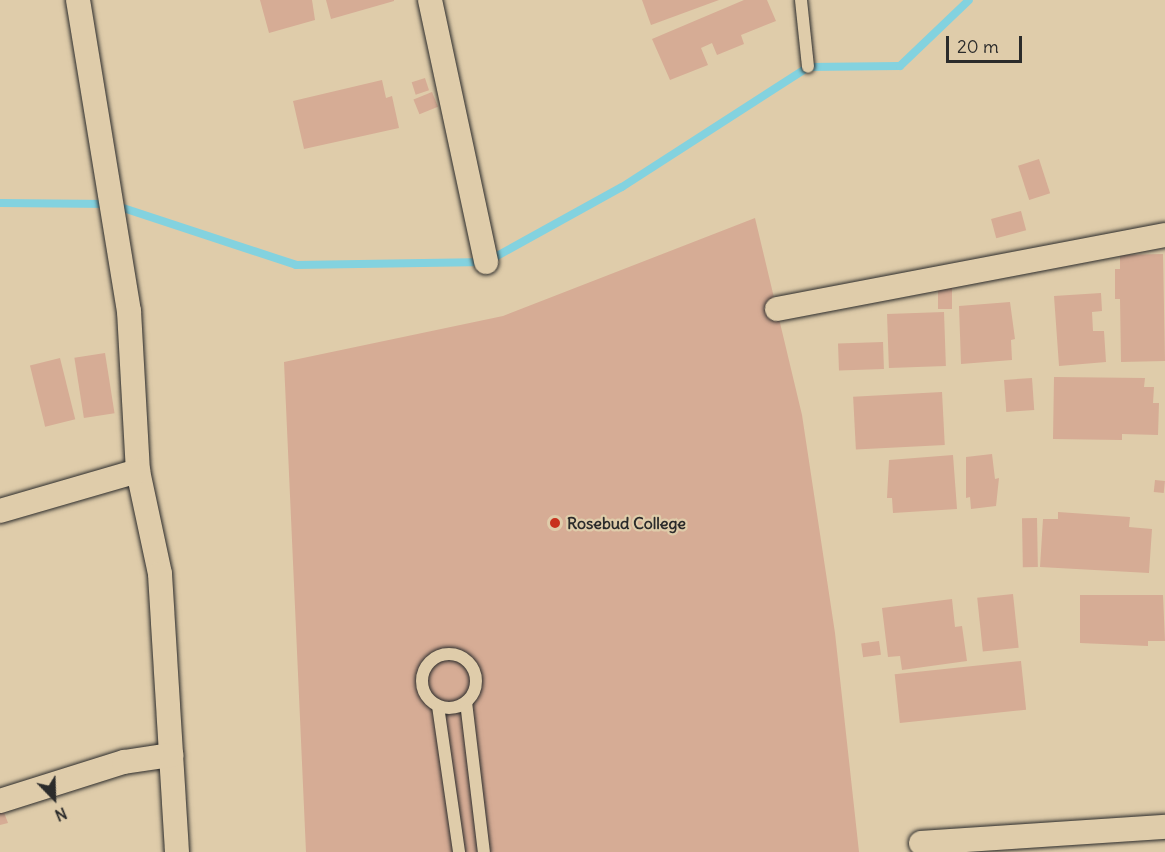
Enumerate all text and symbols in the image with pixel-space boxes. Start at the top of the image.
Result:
scale bar [949,24,1026,62]
text: 20 m [957,35,999,58]
place label: Rosebud College [567,513,686,533]
marker: Rosebud College [548,516,562,530]
north arrow [24,768,84,828]
text: N [52,803,70,826]

